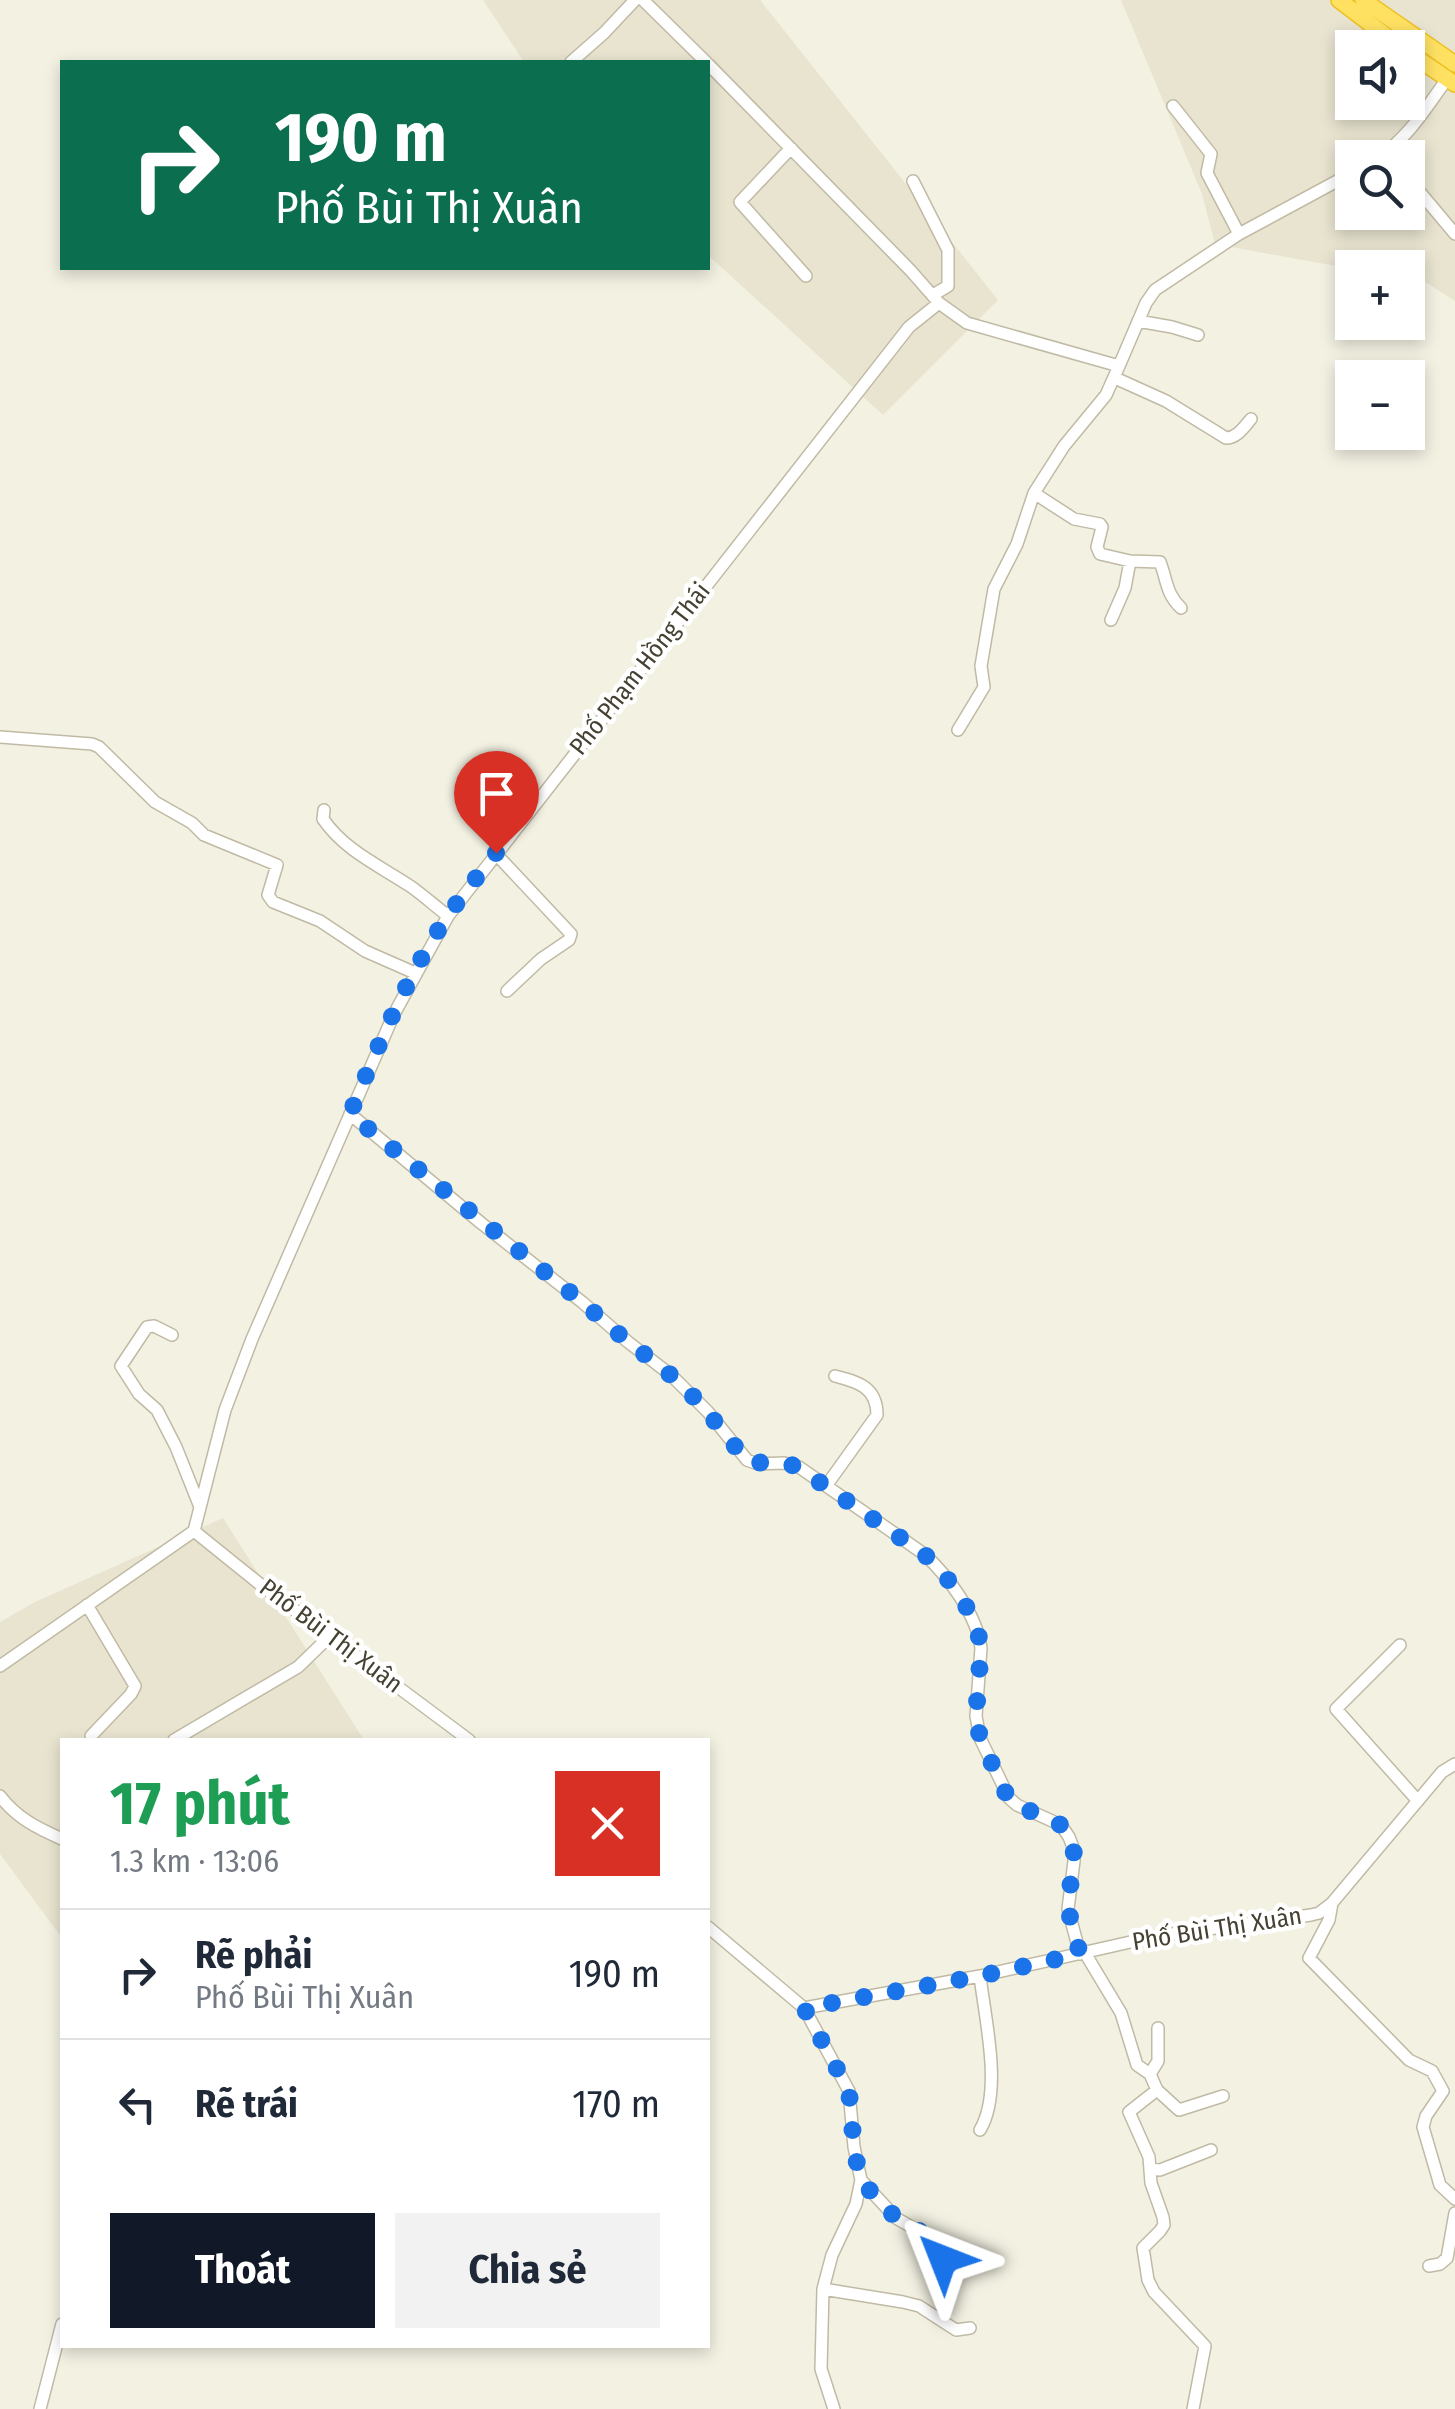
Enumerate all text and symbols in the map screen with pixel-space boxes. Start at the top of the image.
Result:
map controls [1335,30,1425,450]
button: sound [1335,30,1425,120]
text: 190 m [275,96,447,180]
icon: right [110,100,240,230]
button: search [1335,140,1425,230]
text: Phố Bùi Thị Xuân [275,181,583,235]
button: + [1335,250,1425,340]
button: − [1335,360,1425,450]
street label: Phố Phạm Hồng Thái [563,577,717,761]
pin [454,751,539,854]
icon: arrive [469,766,524,821]
street label: Phố Bùi Thị Xuân [254,1573,408,1699]
text: 17 phút [110,1768,290,1840]
button: close [555,1771,660,1876]
text: 1.3 km · 13:06 [110,1842,279,1880]
street label: Phố Bùi Thị Xuân [1130,1901,1304,1957]
text: Rẽ phải [195,1932,312,1978]
icon: right [110,1947,165,2002]
text: 190 m [569,1951,660,1997]
text: Phố Bùi Thị Xuân [195,1978,414,2016]
icon: left [110,2077,165,2132]
text: Rẽ trái [195,2081,298,2127]
text: 170 m [572,2081,660,2127]
position arrow [891,2207,995,2311]
button: Thoát [110,2213,375,2328]
button: Chia sẻ [395,2213,660,2328]

